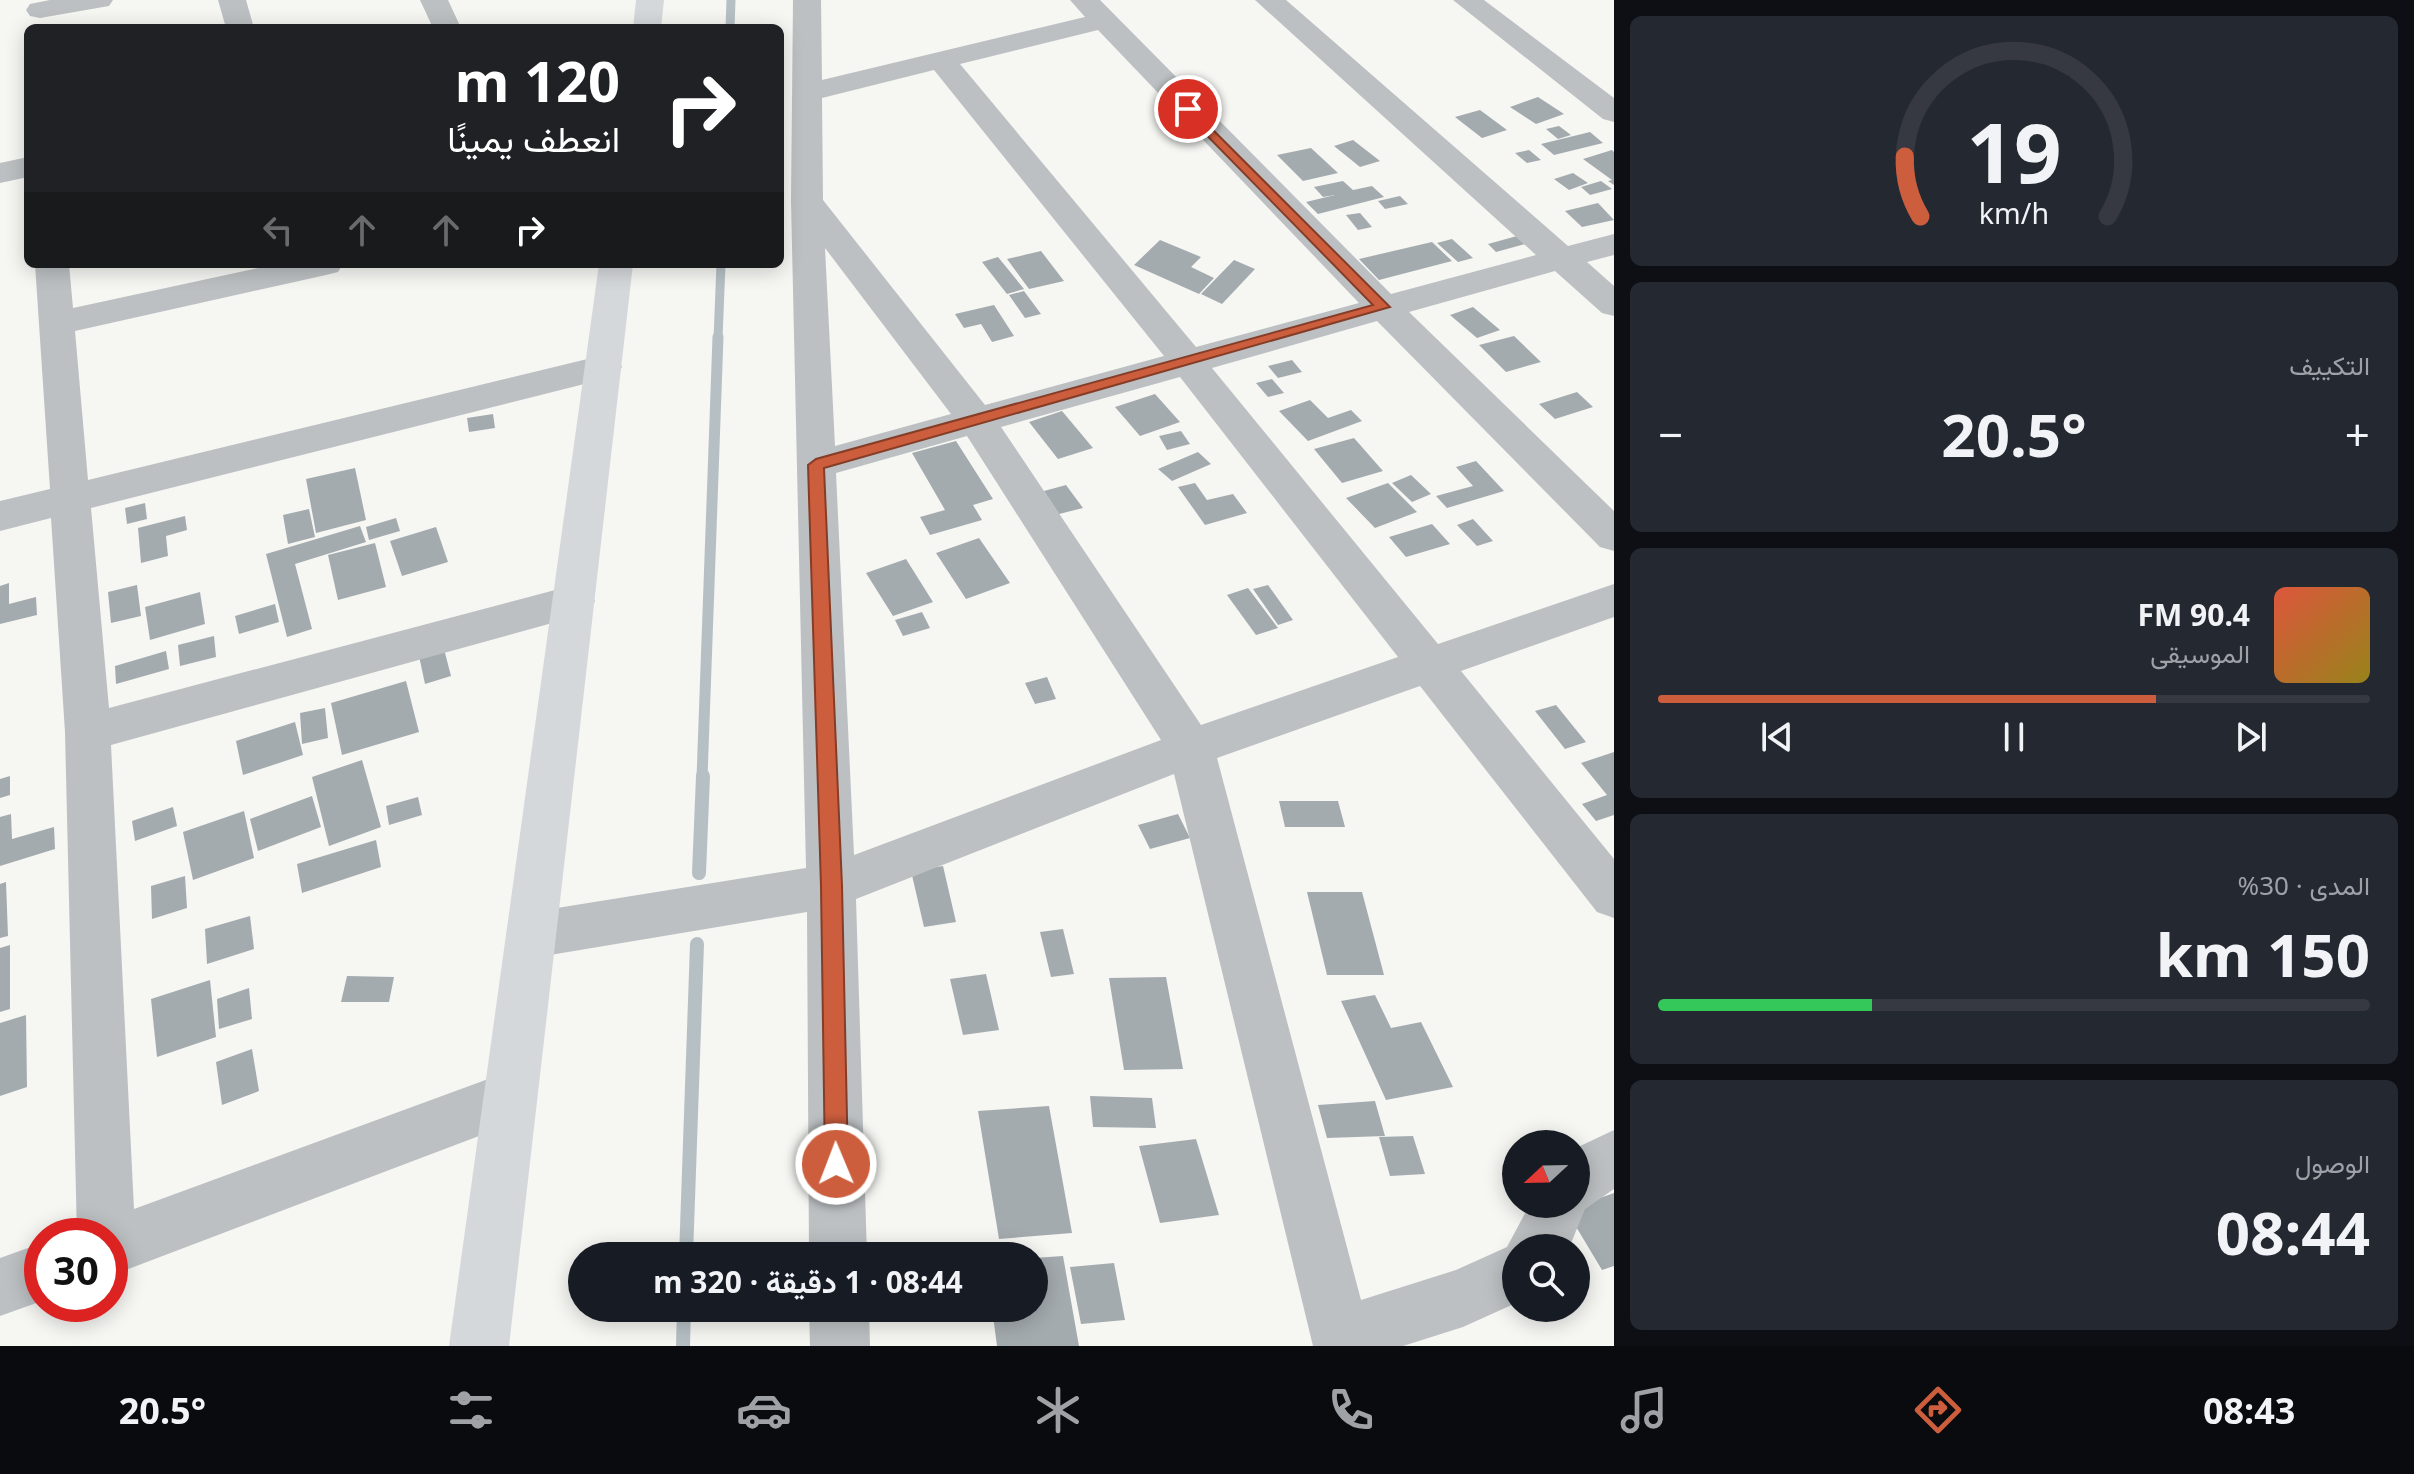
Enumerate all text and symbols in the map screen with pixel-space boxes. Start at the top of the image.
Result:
text: 120 m [455,42,620,118]
icon: right [648,56,752,160]
pin [1154,75,1222,143]
icon: arrive [1166,87,1210,131]
text: 19 [1966,94,2062,207]
text: انعطف يمينًا [447,114,620,163]
text: km/h [1979,193,2049,232]
icon: left [256,208,300,252]
icon: ahead [340,208,384,252]
icon: ahead [424,208,468,252]
icon: right [508,208,552,252]
text: التكييف [2289,347,2370,383]
text: 20.5° [1941,393,2087,475]
text: − [1658,404,1683,464]
text: + [2345,404,2370,464]
text: 90.4 FM [2138,594,2250,635]
text: الموسيقى [2150,635,2250,671]
icon: previous [1755,715,1799,759]
icon: pause [1992,715,2036,759]
icon: next [2229,715,2273,759]
text: المدى · 30% [2238,867,2370,903]
text: 150 km [2156,913,2370,995]
position arrow [794,1122,878,1206]
north arrow [1502,1130,1590,1218]
map controls [1502,1130,1590,1322]
text: الوصول [2295,1145,2370,1181]
text: 08:44 [2216,1191,2370,1273]
speed limit sign: 30 [24,1218,128,1322]
button: search [1502,1234,1590,1322]
text: 08:44 · 1 دقيقة · 320 m [653,1261,963,1302]
icon: filters [443,1382,499,1438]
icon: car [736,1382,792,1438]
icon: climate [1030,1382,1086,1438]
icon: phone [1323,1382,1379,1438]
icon: music [1616,1382,1672,1438]
icon: directions [1910,1382,1966,1438]
text: 20.5° [119,1386,206,1435]
text: 08:43 [2203,1386,2295,1435]

